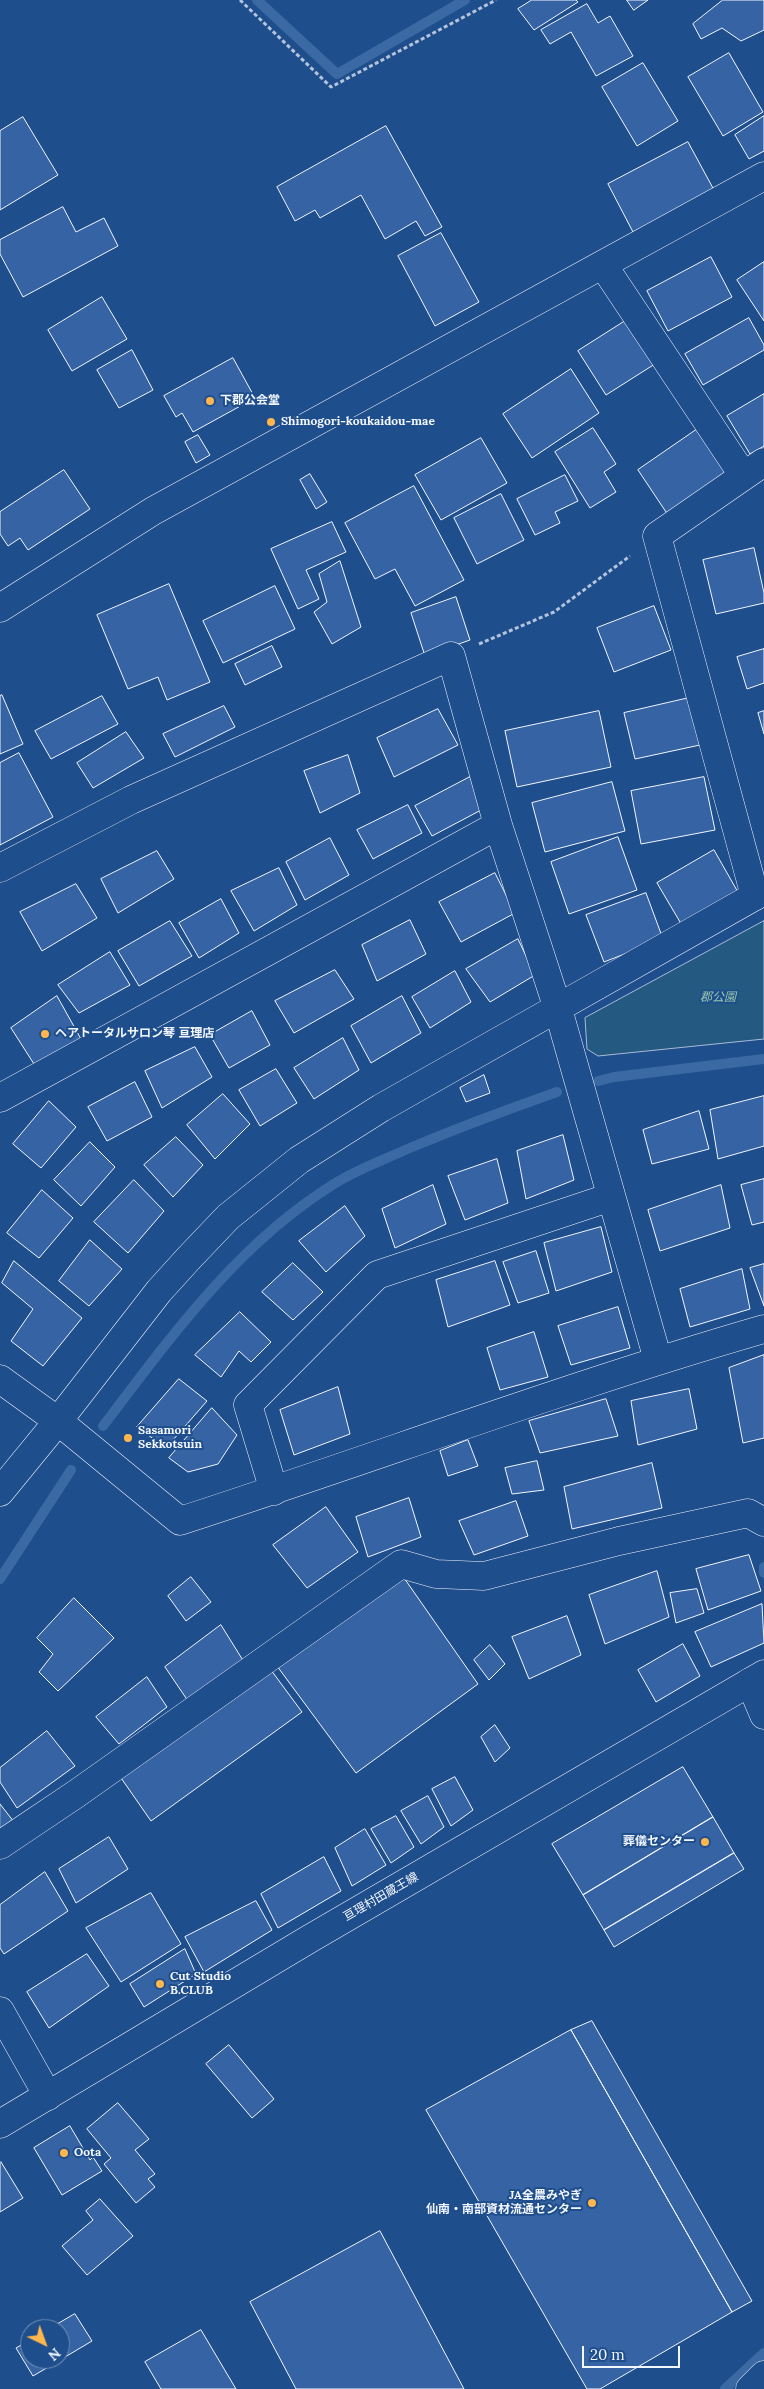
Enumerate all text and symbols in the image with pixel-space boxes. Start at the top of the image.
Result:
place label: 下郡公会堂 [220,394,280,408]
marker: 下郡公会堂 [204,395,216,407]
place label: Shimogori-koukaidou-mae [281,415,435,429]
marker: Shimogori-koukaidou-mae [265,416,277,428]
park label: 郡公園 [700,991,736,1005]
place label: ヘアトータルサロン琴 亘理店 [55,1027,214,1041]
marker: ヘアトータルサロン琴 亘理店 [39,1028,51,1040]
place label: Sasamori Sekkotsuin [138,1424,202,1452]
marker: Sasamori Sekkotsuin [122,1432,134,1444]
place label: 葬儀センター [623,1835,695,1849]
marker: 葬儀センター [699,1836,711,1848]
street label: 亘理村田蔵王線 [341,1870,421,1924]
place label: Cut Studio B.CLUB [170,1970,231,1998]
marker: Cut Studio B.CLUB [154,1978,166,1990]
place label: Oota [74,2146,101,2160]
marker: Oota [58,2147,70,2159]
place label: JA全農みやぎ 仙南・南部資材流通センター [426,2189,582,2217]
marker: JA全農みやぎ 仙南・南部資材流通センター [586,2197,598,2209]
north arrow [20,2319,70,2369]
scale bar [584,2336,682,2368]
text: N [44,2344,64,2365]
text: 20 m [590,2345,625,2364]

